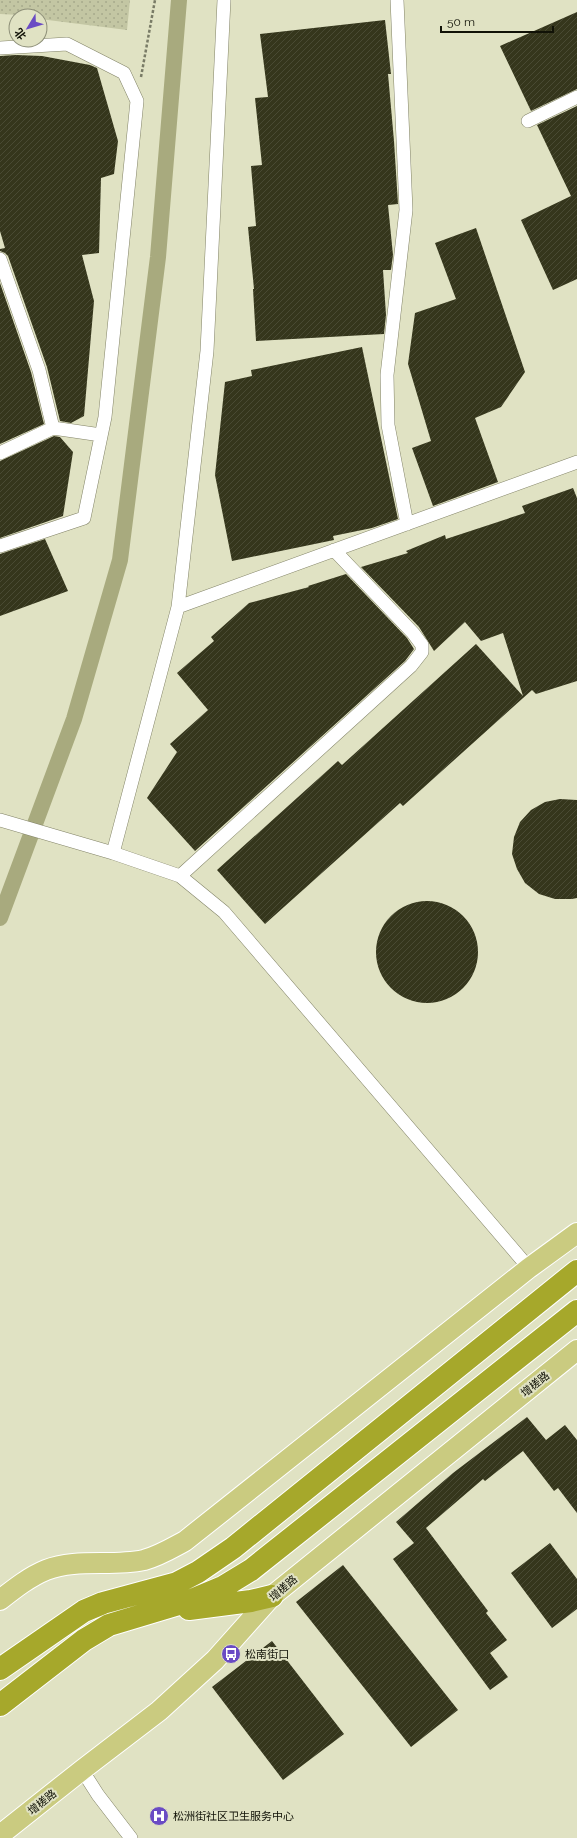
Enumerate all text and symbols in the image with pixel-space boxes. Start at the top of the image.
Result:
north arrow [8,8,48,48]
scale bar [441,8,553,34]
text: 50 m [447,15,475,29]
text: 北 [12,26,29,42]
street label: 增槎路 [518,1369,552,1400]
street label: 增槎路 [267,1573,300,1604]
bus stop icon: 松南街口 [220,1643,242,1665]
place label: 松南街口 [245,1648,289,1661]
street label: 增槎路 [25,1787,59,1818]
hospital icon: 松洲街社区卫生服务中心 [148,1805,170,1827]
place label: 松洲街社区卫生服务中心 [173,1810,294,1823]

